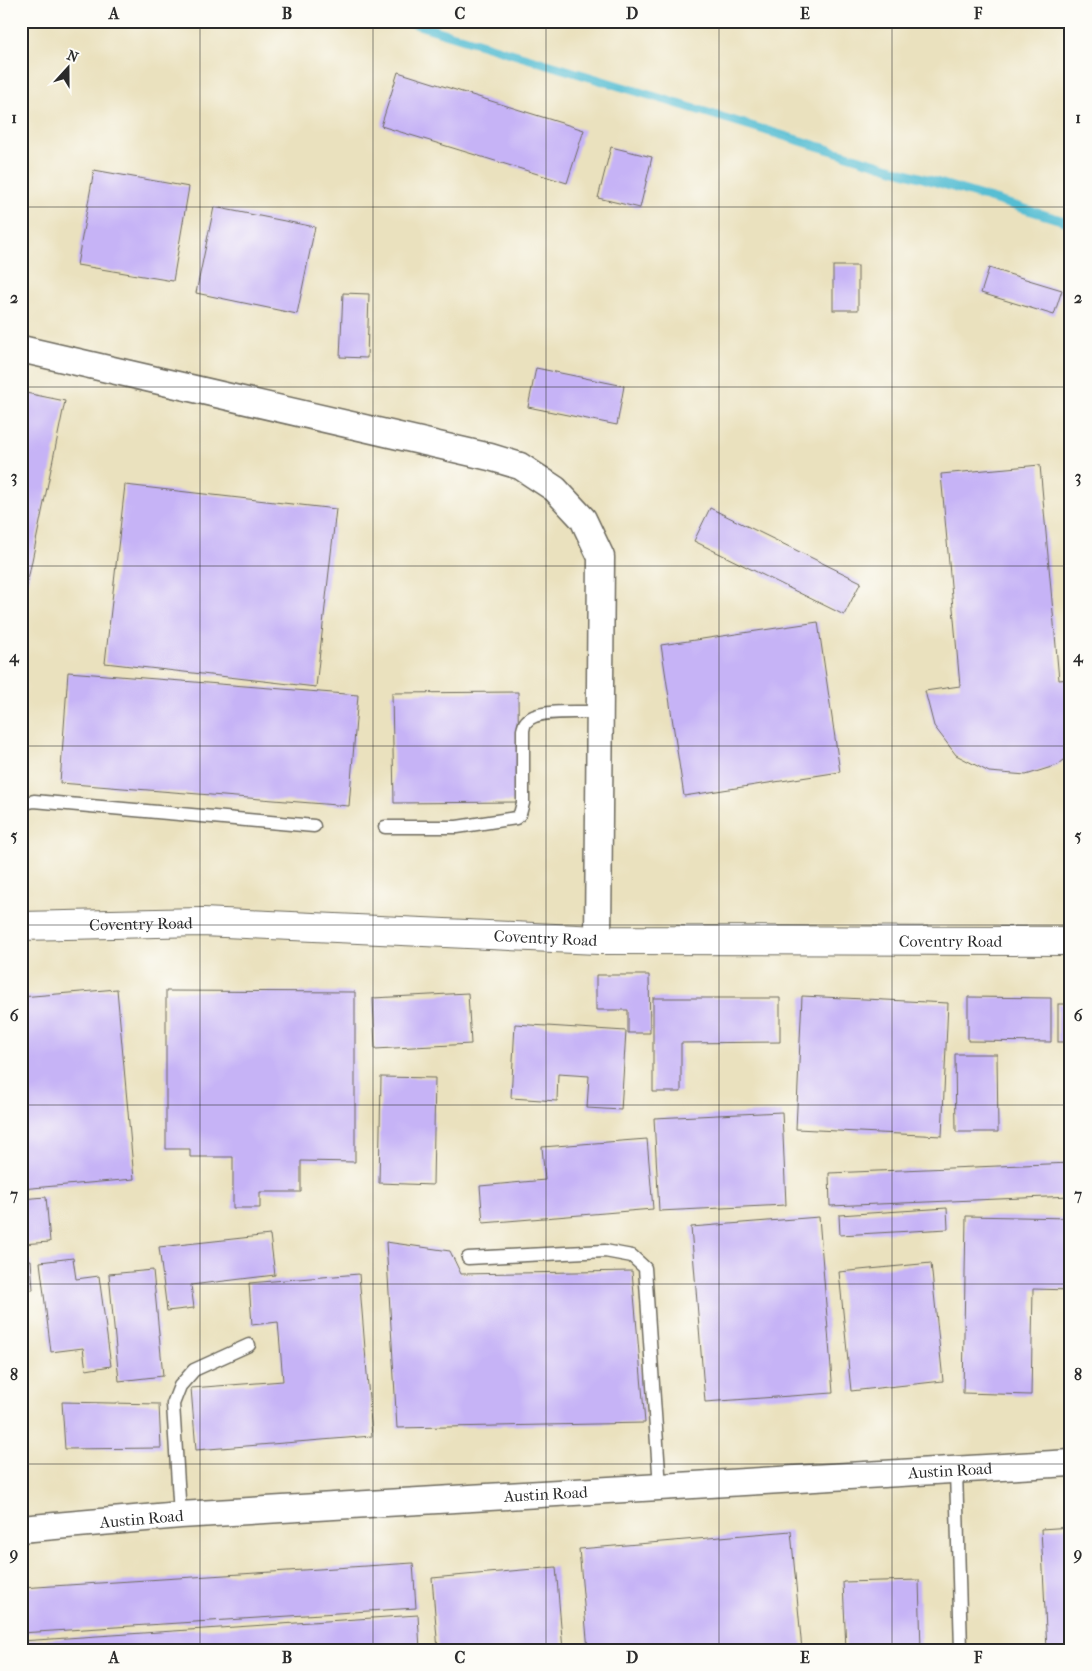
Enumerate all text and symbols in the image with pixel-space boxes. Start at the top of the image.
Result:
text: A [108,4,120,23]
text: B [282,4,292,23]
text: C [455,4,466,23]
text: D [626,4,638,23]
text: E [800,4,810,23]
text: F [973,4,983,23]
north arrow [42,42,92,92]
text: N [64,46,81,66]
text: 1 [11,108,17,127]
text: 1 [1075,108,1081,127]
text: 2 [10,288,18,307]
text: 2 [1074,288,1082,307]
text: 3 [11,467,17,487]
text: 3 [1075,467,1081,487]
text: 4 [8,647,20,667]
text: 4 [1072,647,1084,667]
text: 5 [11,826,18,845]
text: 5 [1075,826,1082,845]
street label: Coventry Road [89,913,193,934]
street label: Coventry Road [493,926,598,950]
street label: Coventry Road [899,932,1003,951]
text: 6 [10,1006,19,1025]
text: 6 [1074,1006,1083,1025]
text: 7 [9,1185,18,1204]
text: 7 [1073,1185,1082,1204]
text: 8 [10,1365,18,1384]
text: 8 [1074,1365,1082,1384]
street label: Austin Road [907,1459,993,1483]
street label: Austin Road [502,1482,589,1506]
street label: Austin Road [98,1506,185,1532]
text: 9 [9,1544,18,1564]
text: 9 [1073,1544,1082,1564]
text: A [108,1648,120,1667]
text: B [282,1648,292,1667]
text: C [455,1648,466,1667]
text: D [626,1648,638,1667]
text: E [800,1648,810,1667]
text: F [973,1648,983,1667]

